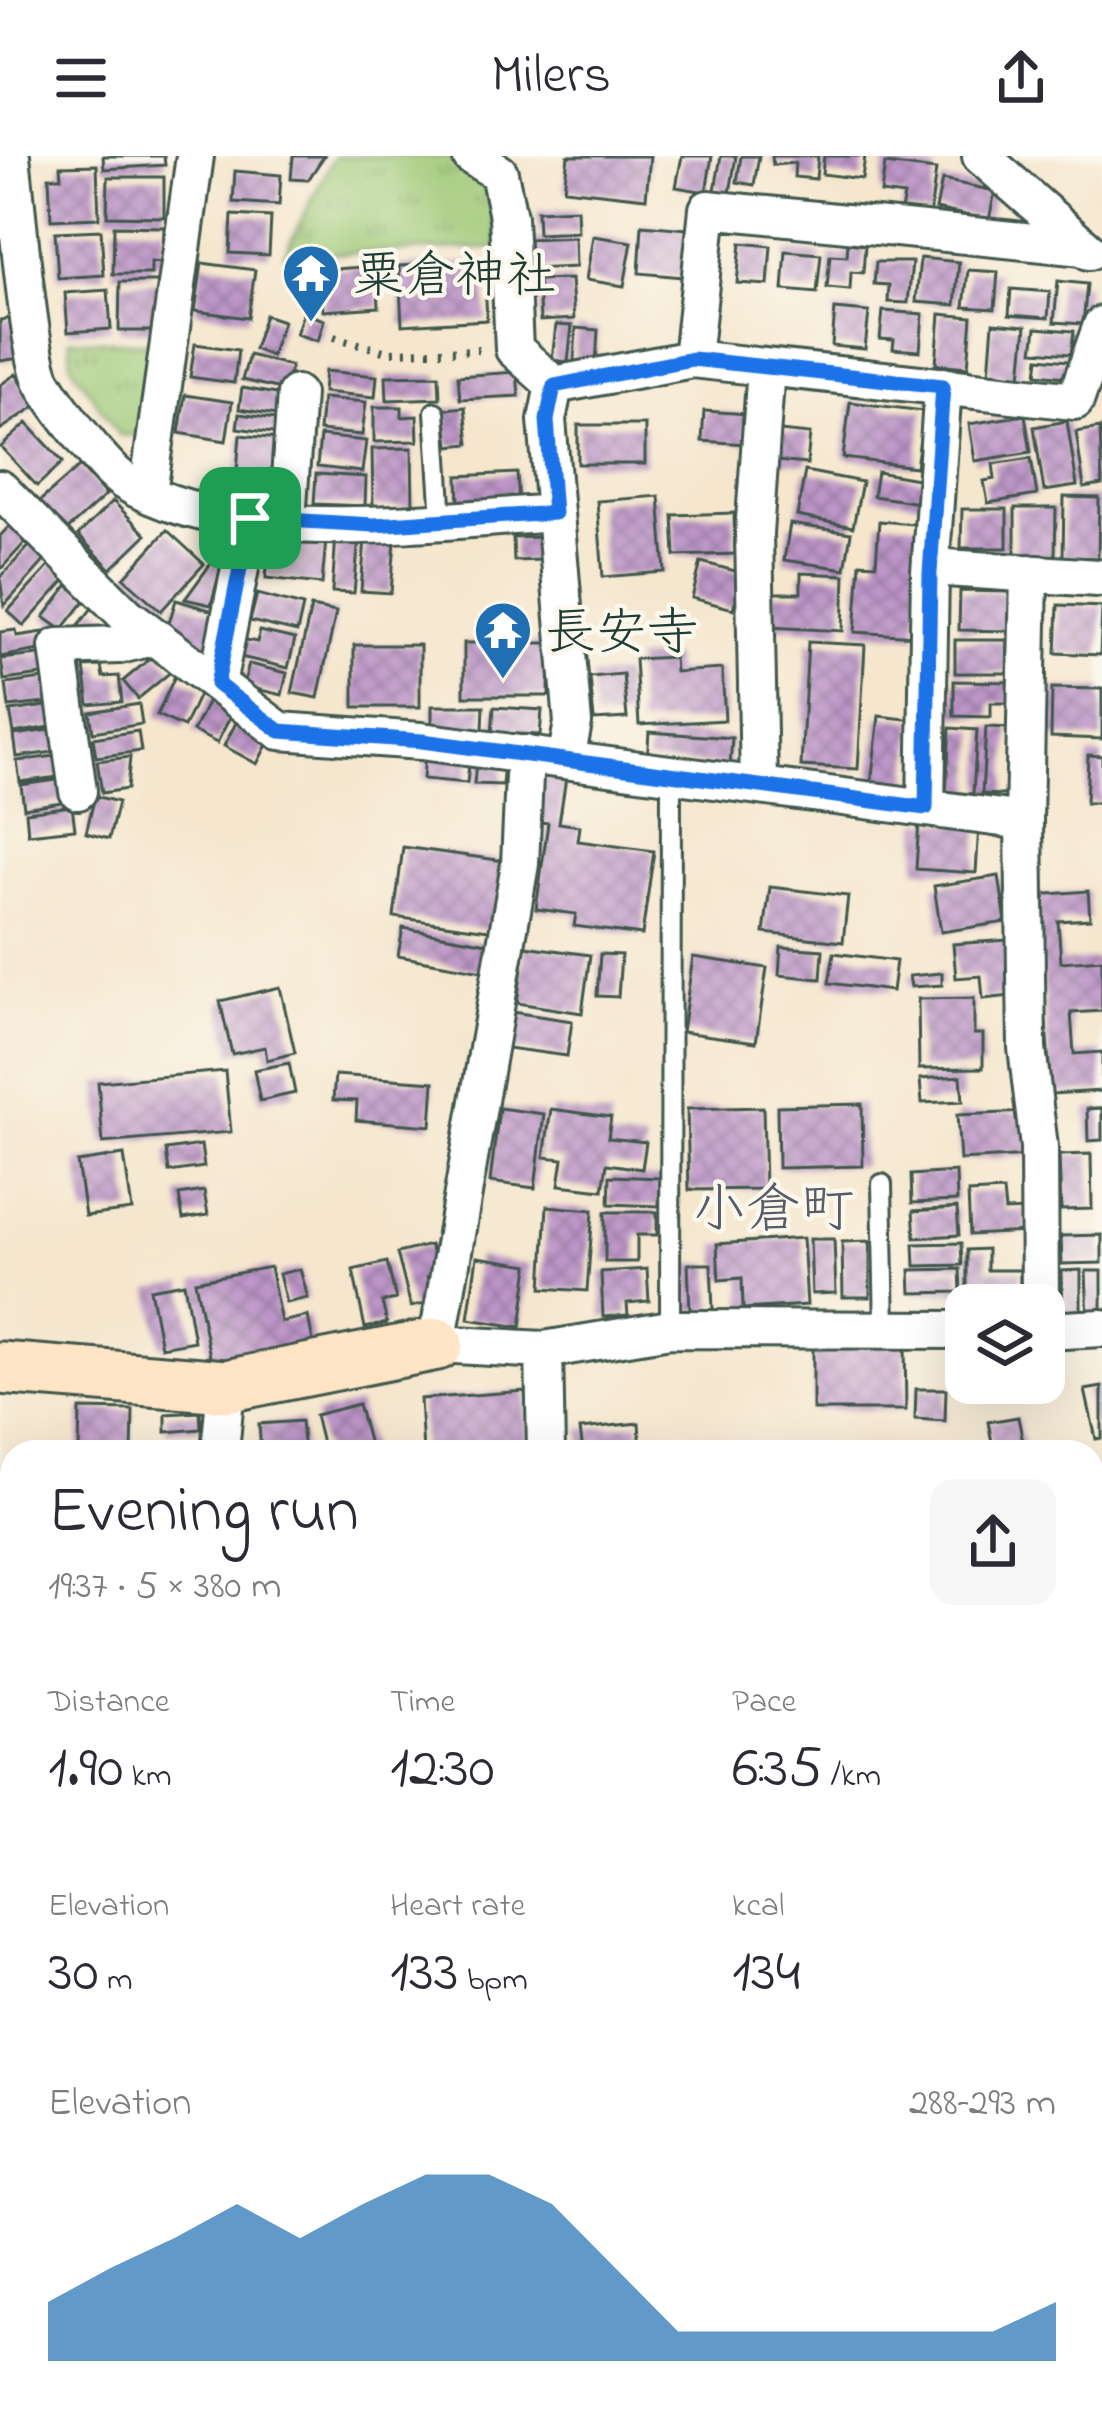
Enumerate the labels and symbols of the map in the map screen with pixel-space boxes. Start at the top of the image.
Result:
place label: 粟倉神社 [353,241,557,316]
temple icon: 粟倉神社 [280,242,342,324]
pin [199,467,301,569]
place label: 長安寺 [545,598,698,673]
temple icon: 長安寺 [472,599,534,681]
district label: 小倉町 [692,1174,854,1252]

